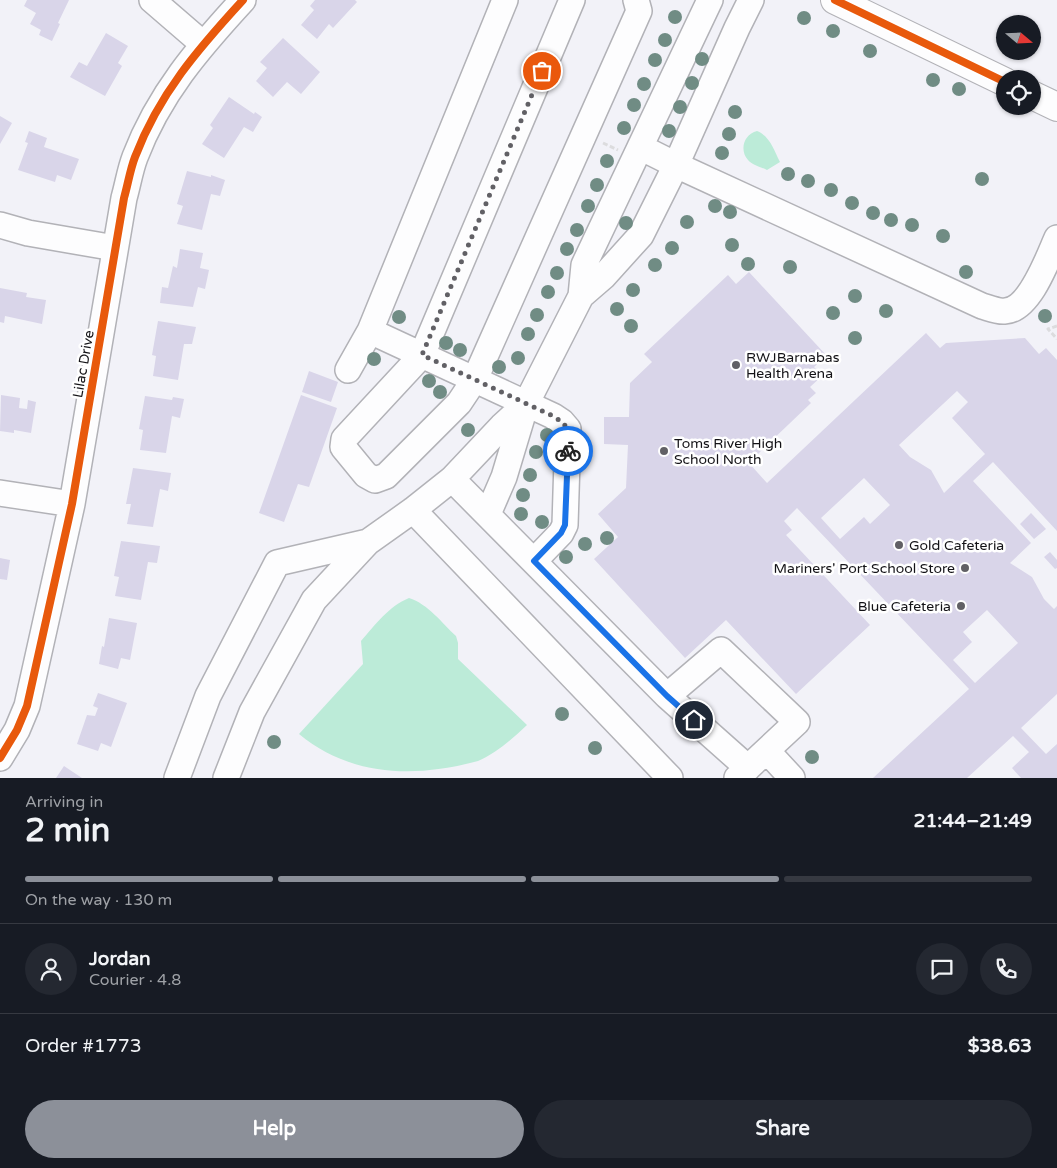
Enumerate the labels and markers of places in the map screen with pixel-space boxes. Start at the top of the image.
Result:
pin [521,50,563,92]
place label: RWJBarnabas Health Arena [746,349,840,382]
marker: RWJBarnabas Health Arena [730,359,742,371]
place label: Toms River High School North [674,435,782,468]
marker: Toms River High School North [658,445,670,457]
place label: Gold Cafeteria [909,537,1004,554]
marker: Gold Cafeteria [893,539,905,551]
place label: Mariners' Port School Store [773,560,955,577]
marker: Mariners' Port School Store [959,562,971,574]
place label: Blue Cafeteria [858,598,951,615]
marker: Blue Cafeteria [955,600,967,612]
pin [673,699,715,741]

